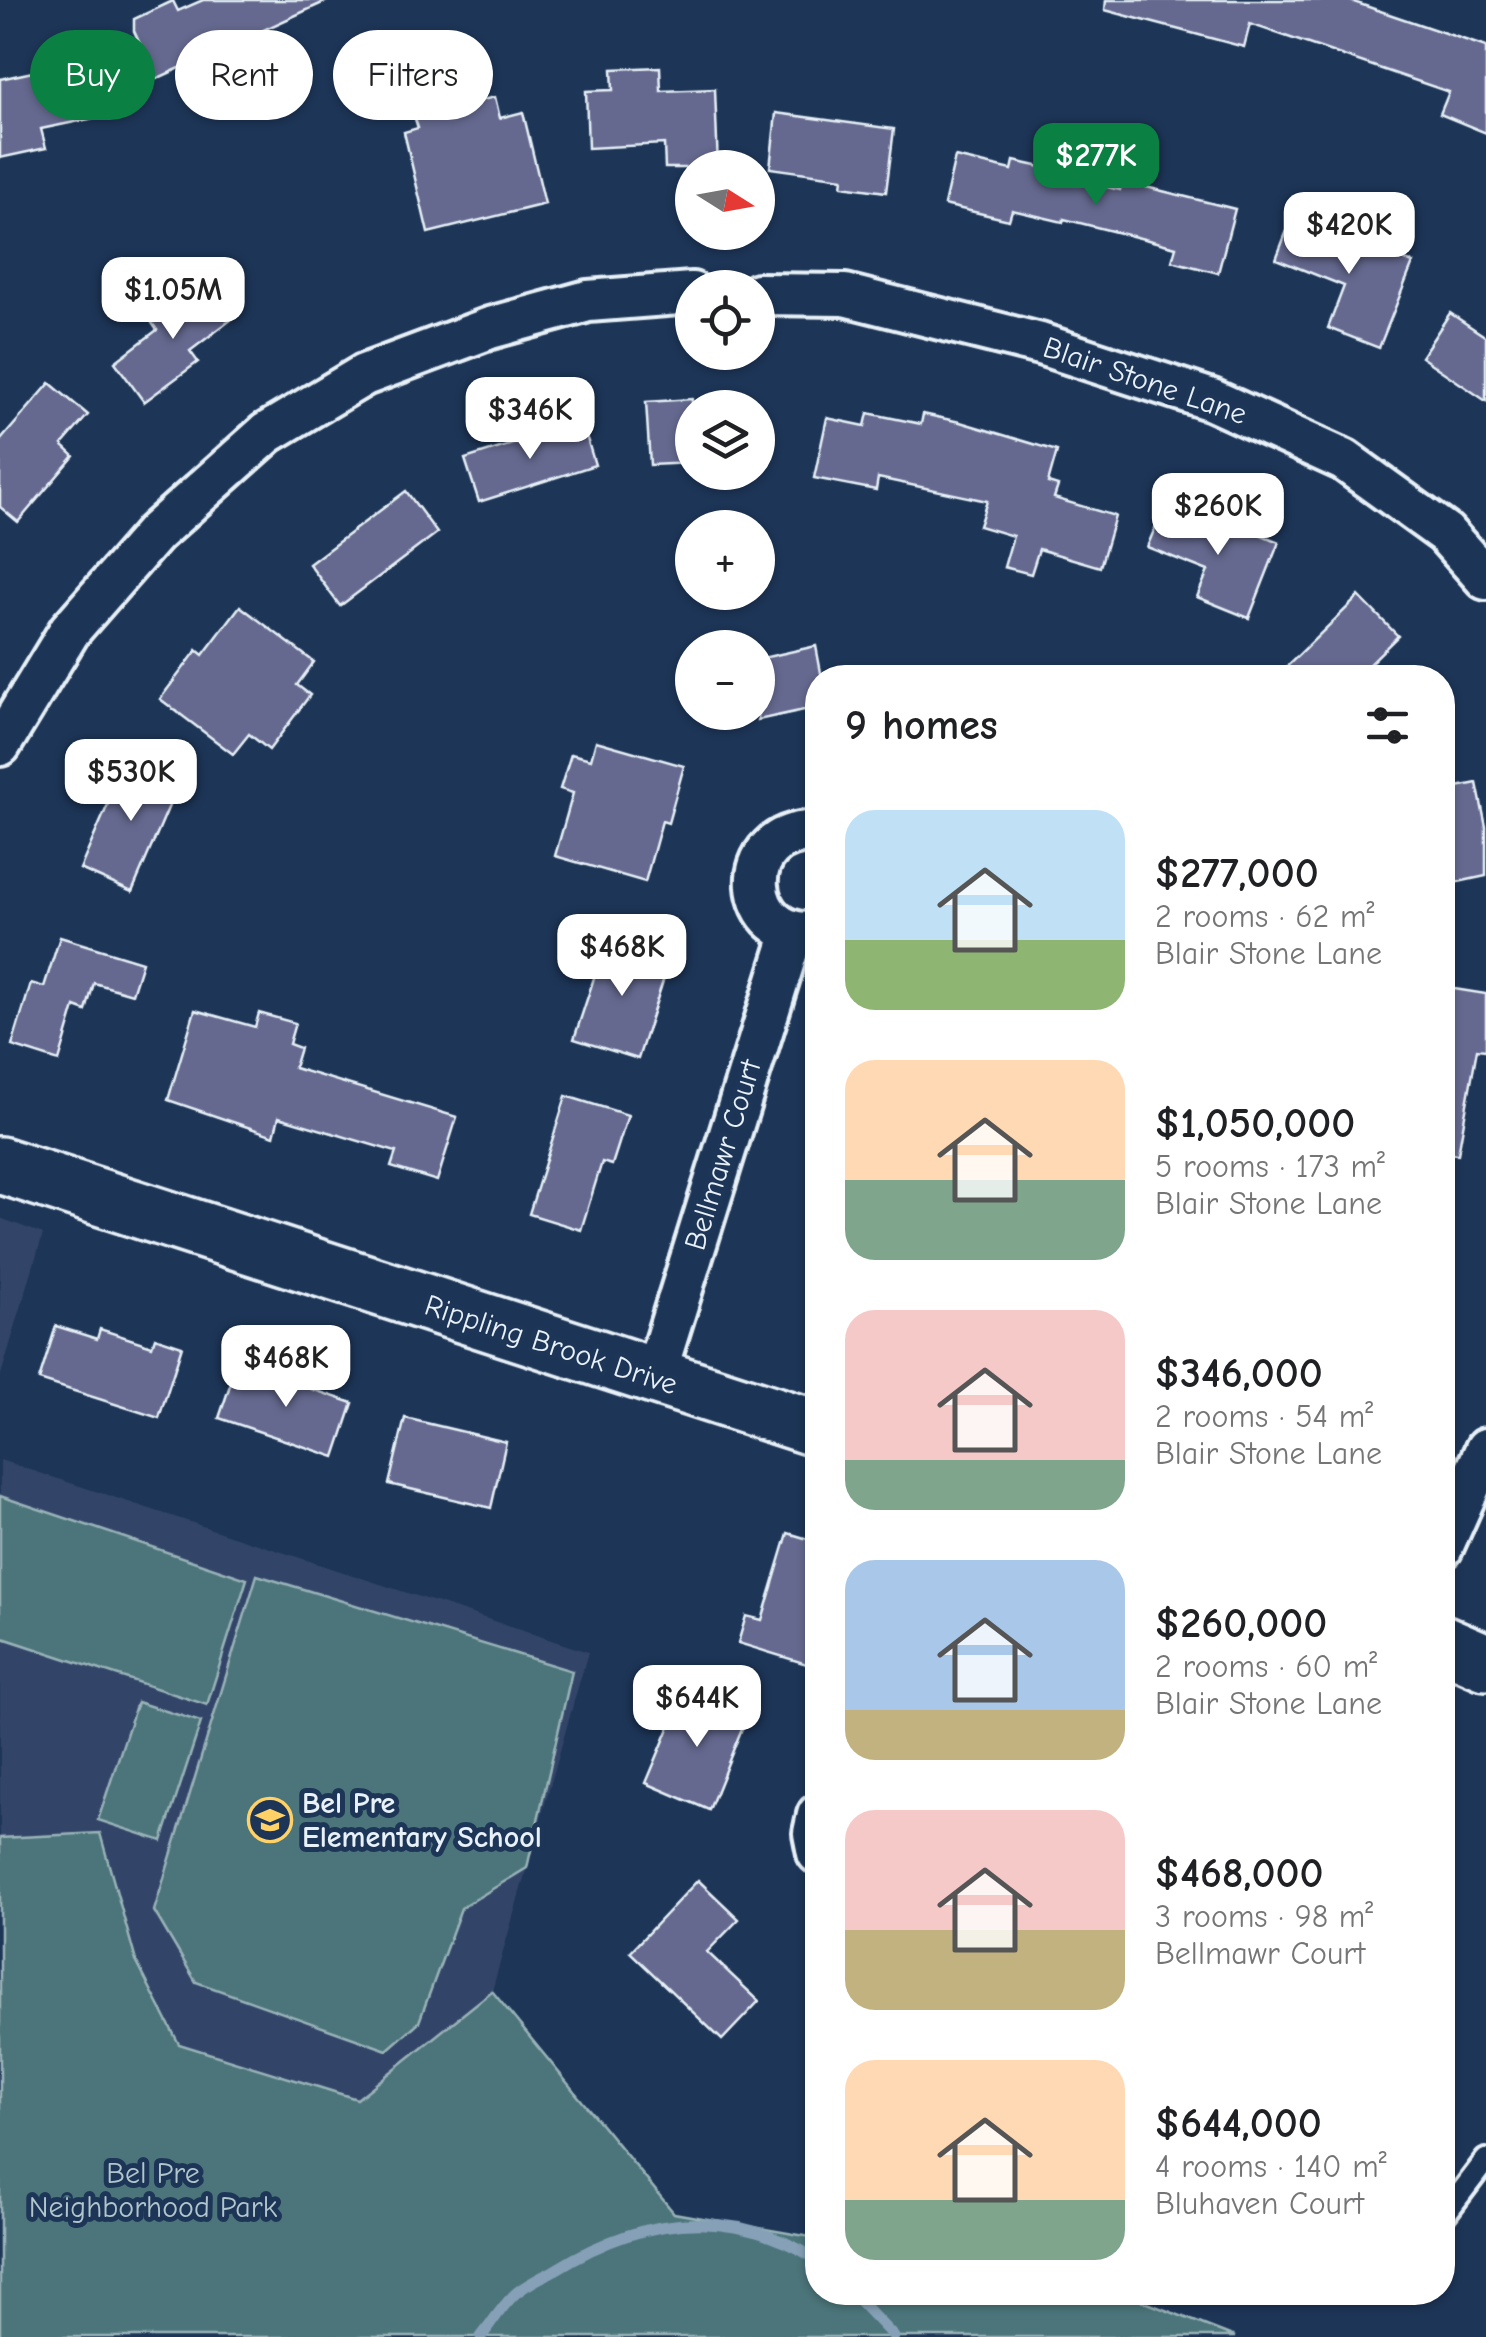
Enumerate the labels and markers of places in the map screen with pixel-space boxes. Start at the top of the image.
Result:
pin: $277K [1026,123,1166,208]
pin: $420K [1279,192,1419,277]
pin: $1.05M [92,257,254,342]
pin: $346K [460,377,600,462]
pin: $260K [1148,473,1288,558]
pin: $530K [61,739,201,824]
pin: $468K [552,914,692,999]
pin: $468K [216,1325,356,1410]
pin: $644K [627,1665,767,1750]
place label: Bel Pre Elementary School [302,1786,542,1855]
school or university icon: Bel Pre Elementary School [247,1797,293,1843]

